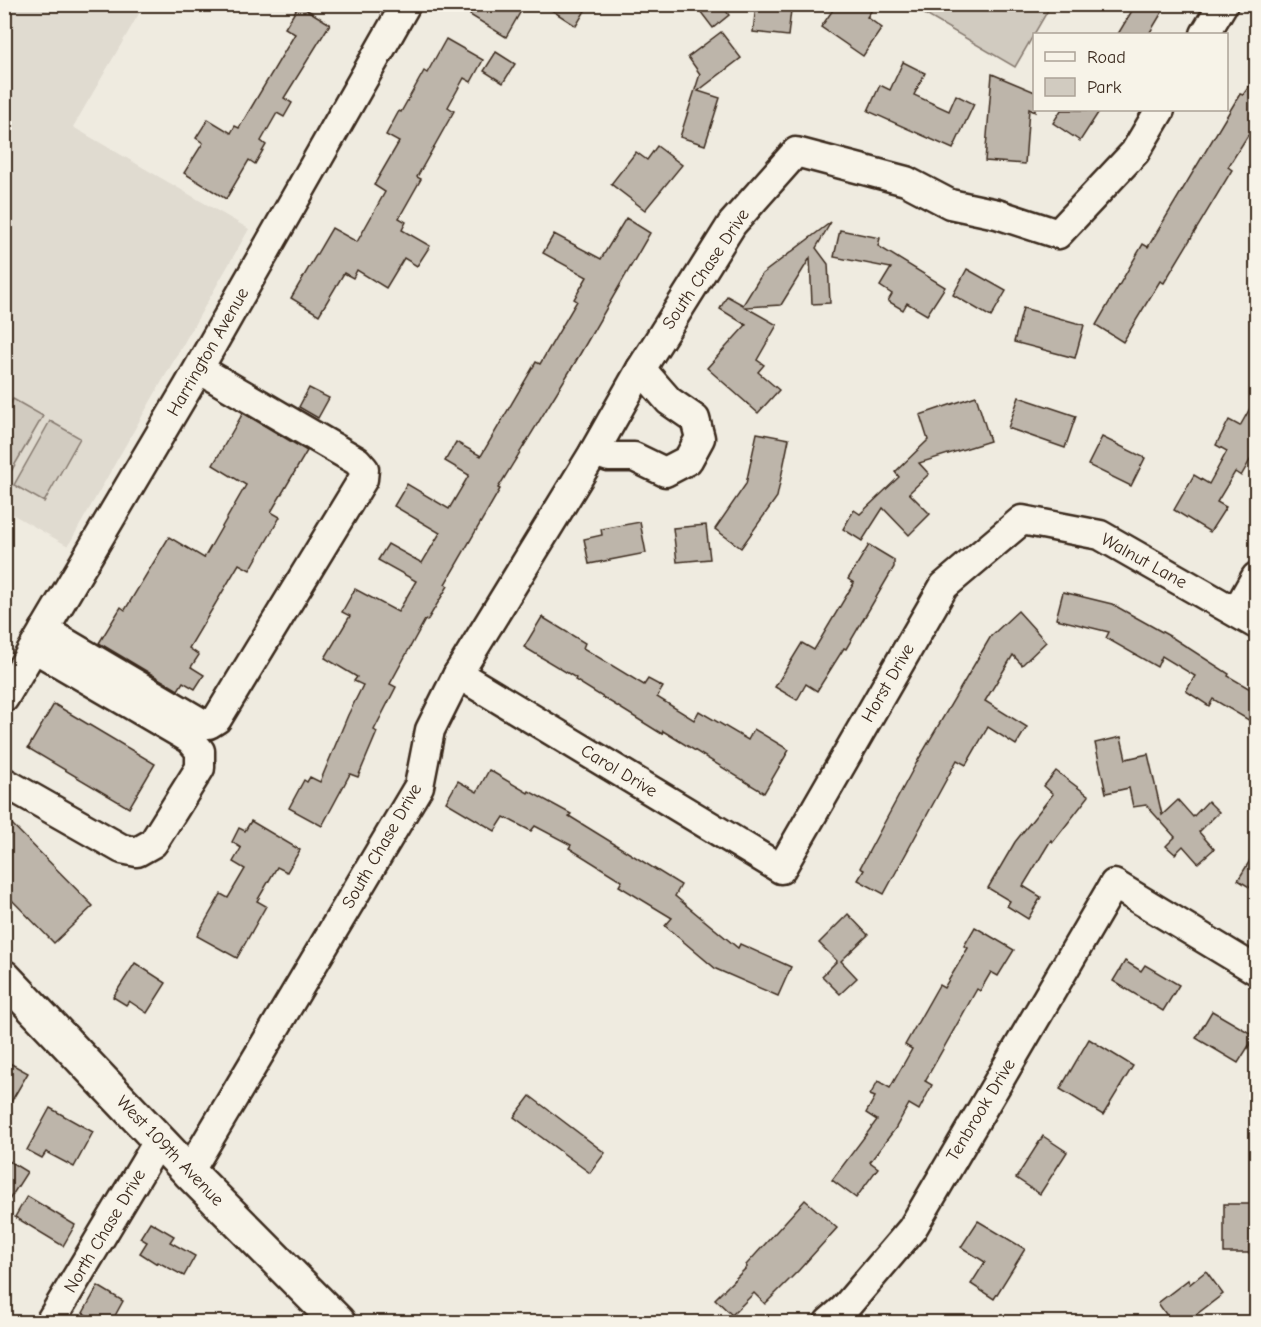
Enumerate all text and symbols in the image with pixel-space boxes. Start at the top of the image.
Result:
legend [1033,33,1228,111]
text: Road [1087,47,1126,68]
text: Park [1087,77,1122,98]
street label: South Chase Drive [658,205,754,333]
street label: Harrington Avenue [163,284,253,420]
street label: Walnut Lane [1097,529,1191,593]
street label: Horst Drive [857,640,919,726]
street label: Carol Drive [577,740,661,802]
street label: South Chase Drive [338,780,426,912]
street label: Tenbrook Drive [942,1055,1020,1165]
street label: West 109th Avenue [112,1091,228,1211]
street label: North Chase Drive [60,1165,150,1297]

